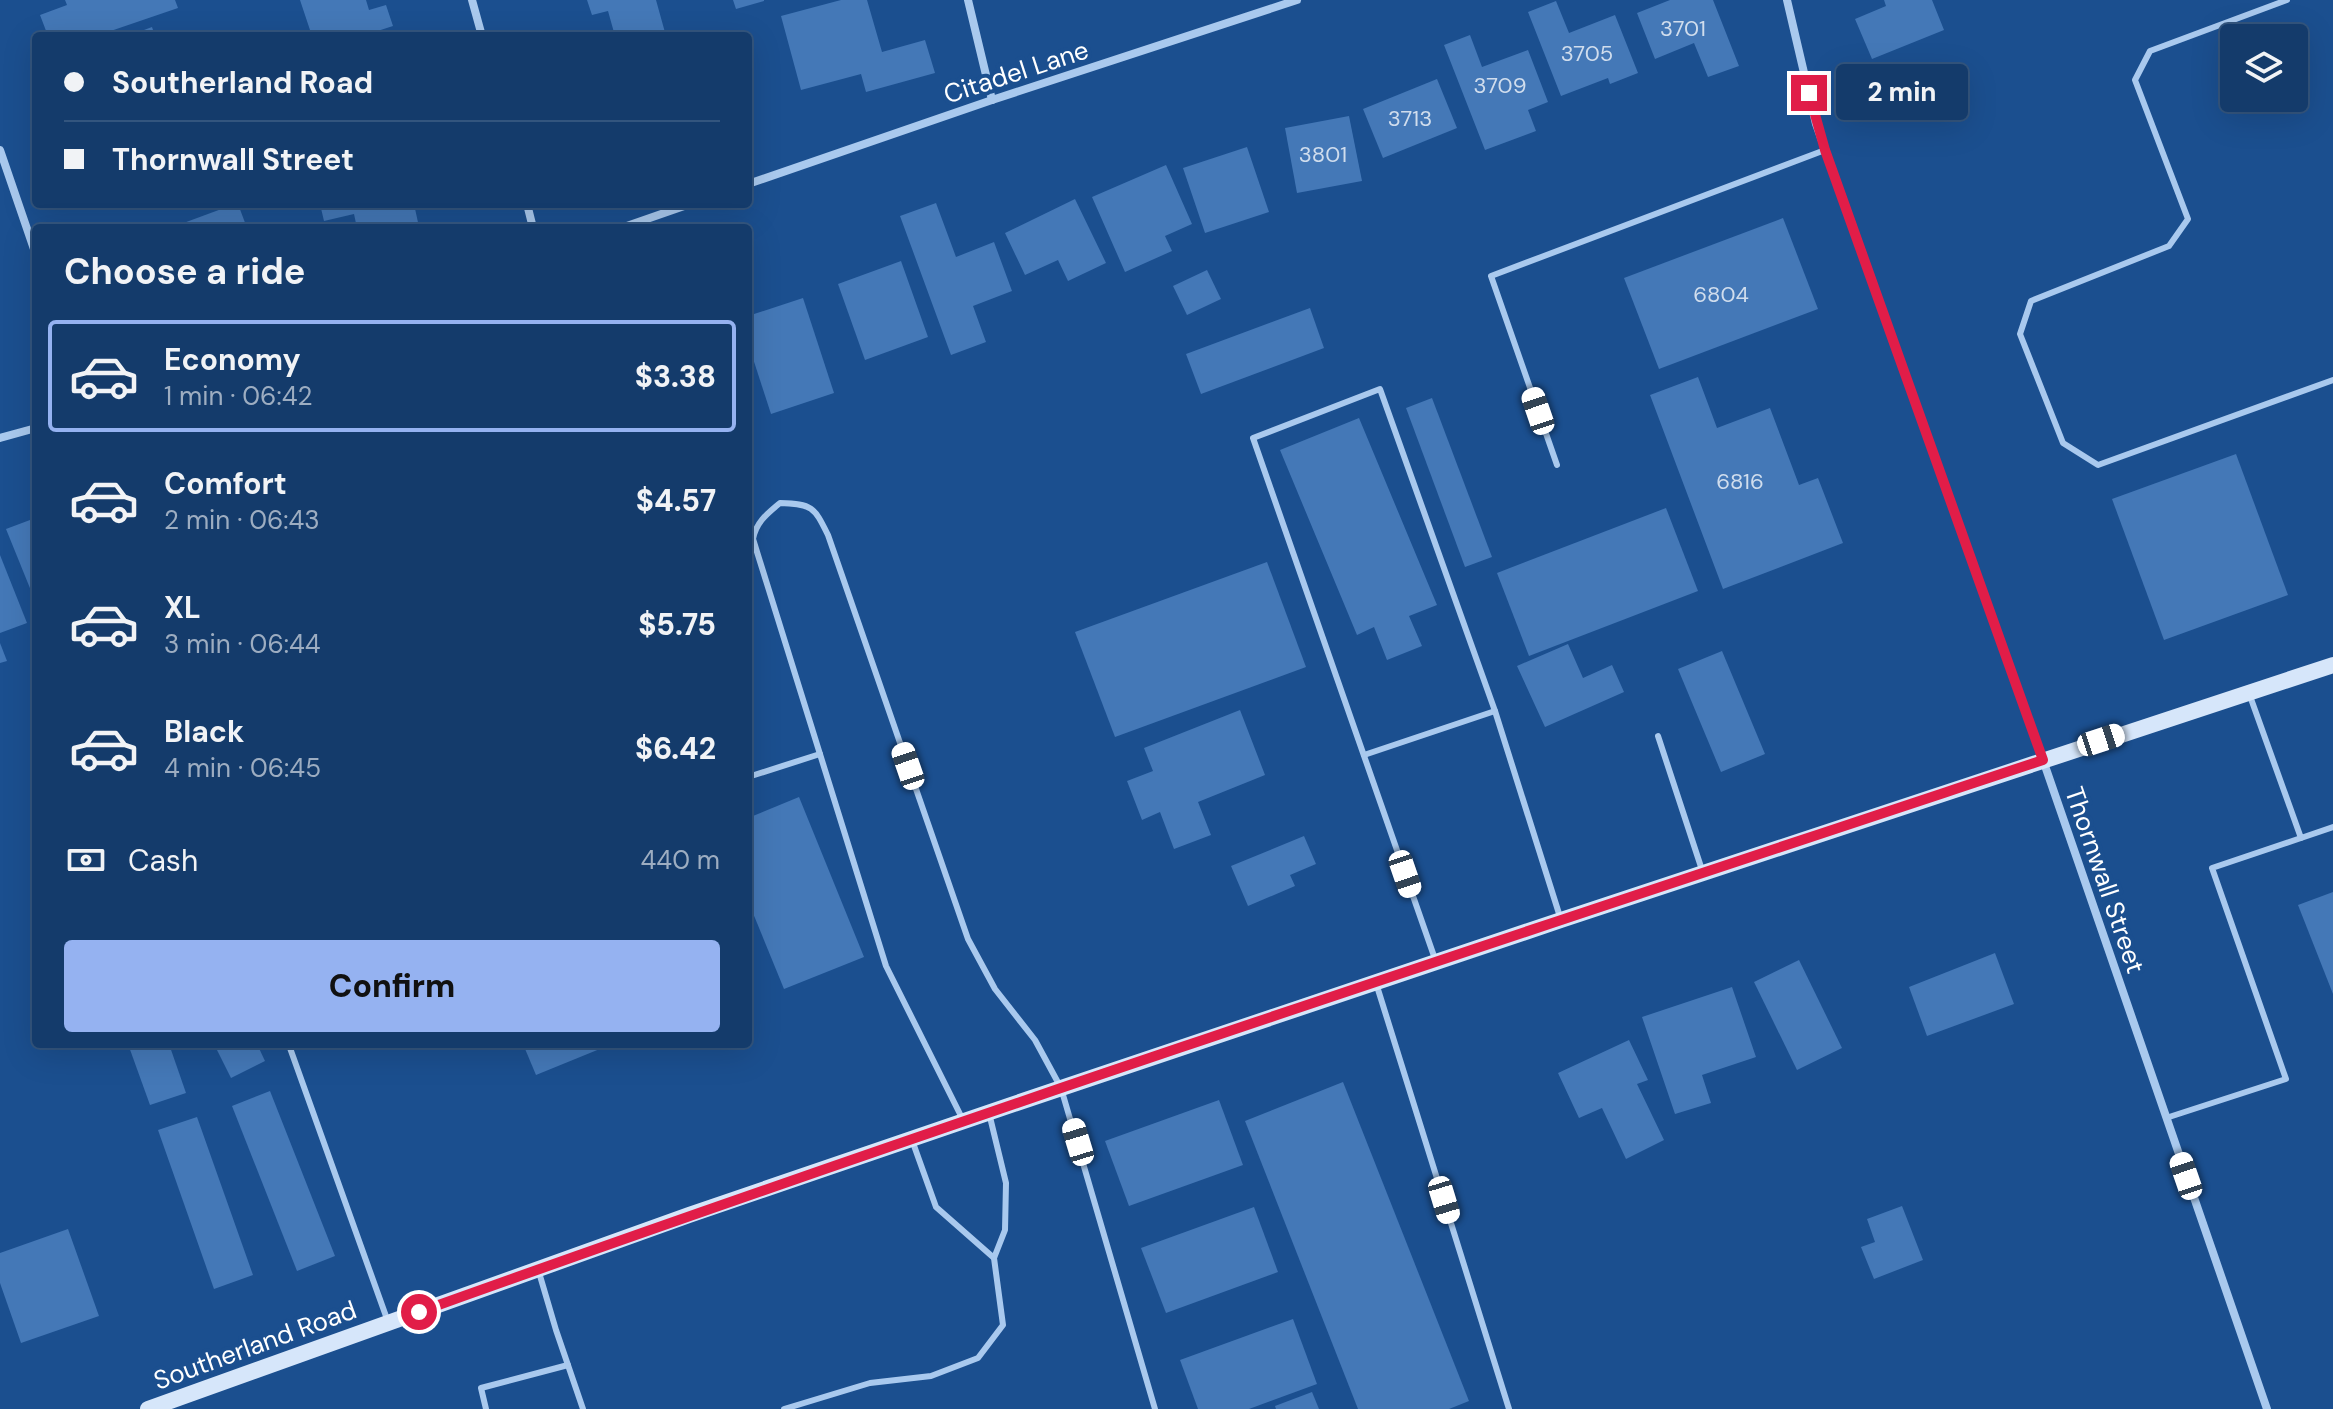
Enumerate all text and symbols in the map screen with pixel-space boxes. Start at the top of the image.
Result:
house number: 3701 [1660,14,1706,43]
map controls [2220,24,2308,112]
button: layers [2220,24,2308,112]
street label: Citadel Lane [939,33,1093,111]
house number: 3705 [1561,39,1613,68]
text: Southerland Road [112,63,373,102]
callout: 2 min [1837,65,1969,121]
house number: 3709 [1474,71,1526,100]
route end [1791,75,1827,111]
text: 2 min [1867,75,1937,109]
house number: 3713 [1388,104,1432,133]
text: Thornwall Street [112,140,354,179]
house number: 3801 [1299,140,1347,169]
text: Choose a ride [64,248,305,295]
house number: 6804 [1693,280,1749,309]
icon: car [68,340,140,412]
text: Economy [164,340,301,379]
text: $3.38 [635,357,716,396]
text: 1 min · 06:42 [164,379,312,413]
car [1519,384,1557,438]
icon: car [68,464,140,536]
text: Comfort [164,464,287,503]
house number: 6816 [1716,467,1764,496]
text: $4.57 [636,481,716,520]
text: 2 min · 06:43 [164,503,320,537]
icon: car [68,588,140,660]
text: XL [164,588,201,627]
text: $5.75 [638,605,716,644]
text: 3 min · 06:44 [164,627,321,661]
icon: car [68,712,140,784]
text: Black [164,712,244,751]
car [2074,721,2128,759]
text: $6.42 [635,729,716,768]
car [889,739,927,793]
text: 4 min · 06:45 [164,751,321,785]
street label: Thornwall Street [2057,782,2153,978]
icon: cash [64,838,108,882]
text: Cash [128,841,198,880]
text: 440 m [641,843,720,877]
car [1386,847,1424,901]
button: Confirm [64,940,720,1032]
car [1060,1116,1096,1168]
car [2167,1149,2205,1203]
car [1426,1174,1462,1226]
street label: Southerland Road [149,1293,361,1397]
route start [401,1294,437,1330]

